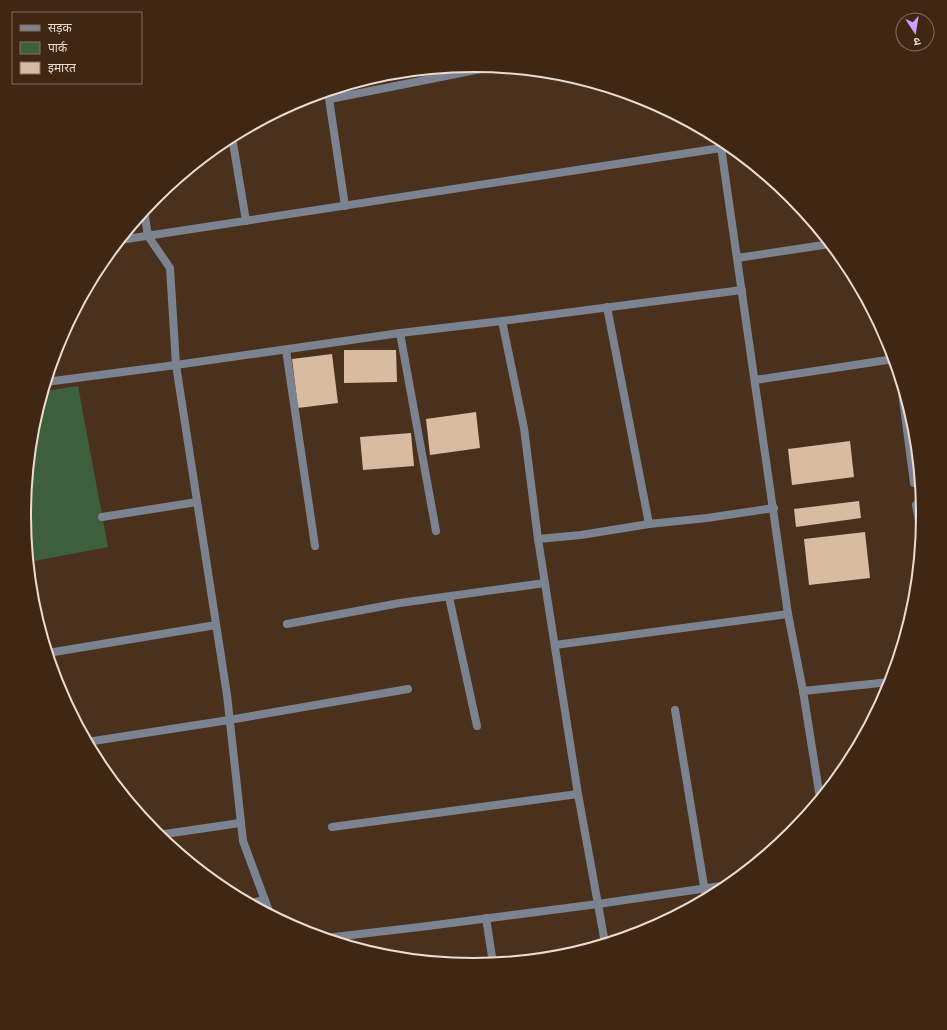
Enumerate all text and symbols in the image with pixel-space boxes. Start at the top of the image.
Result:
legend [12,12,142,84]
north arrow [895,12,935,52]
text: सड़क [48,20,73,37]
text: उ [912,33,922,49]
text: पार्क [48,40,68,57]
text: इमारत [48,60,77,77]

